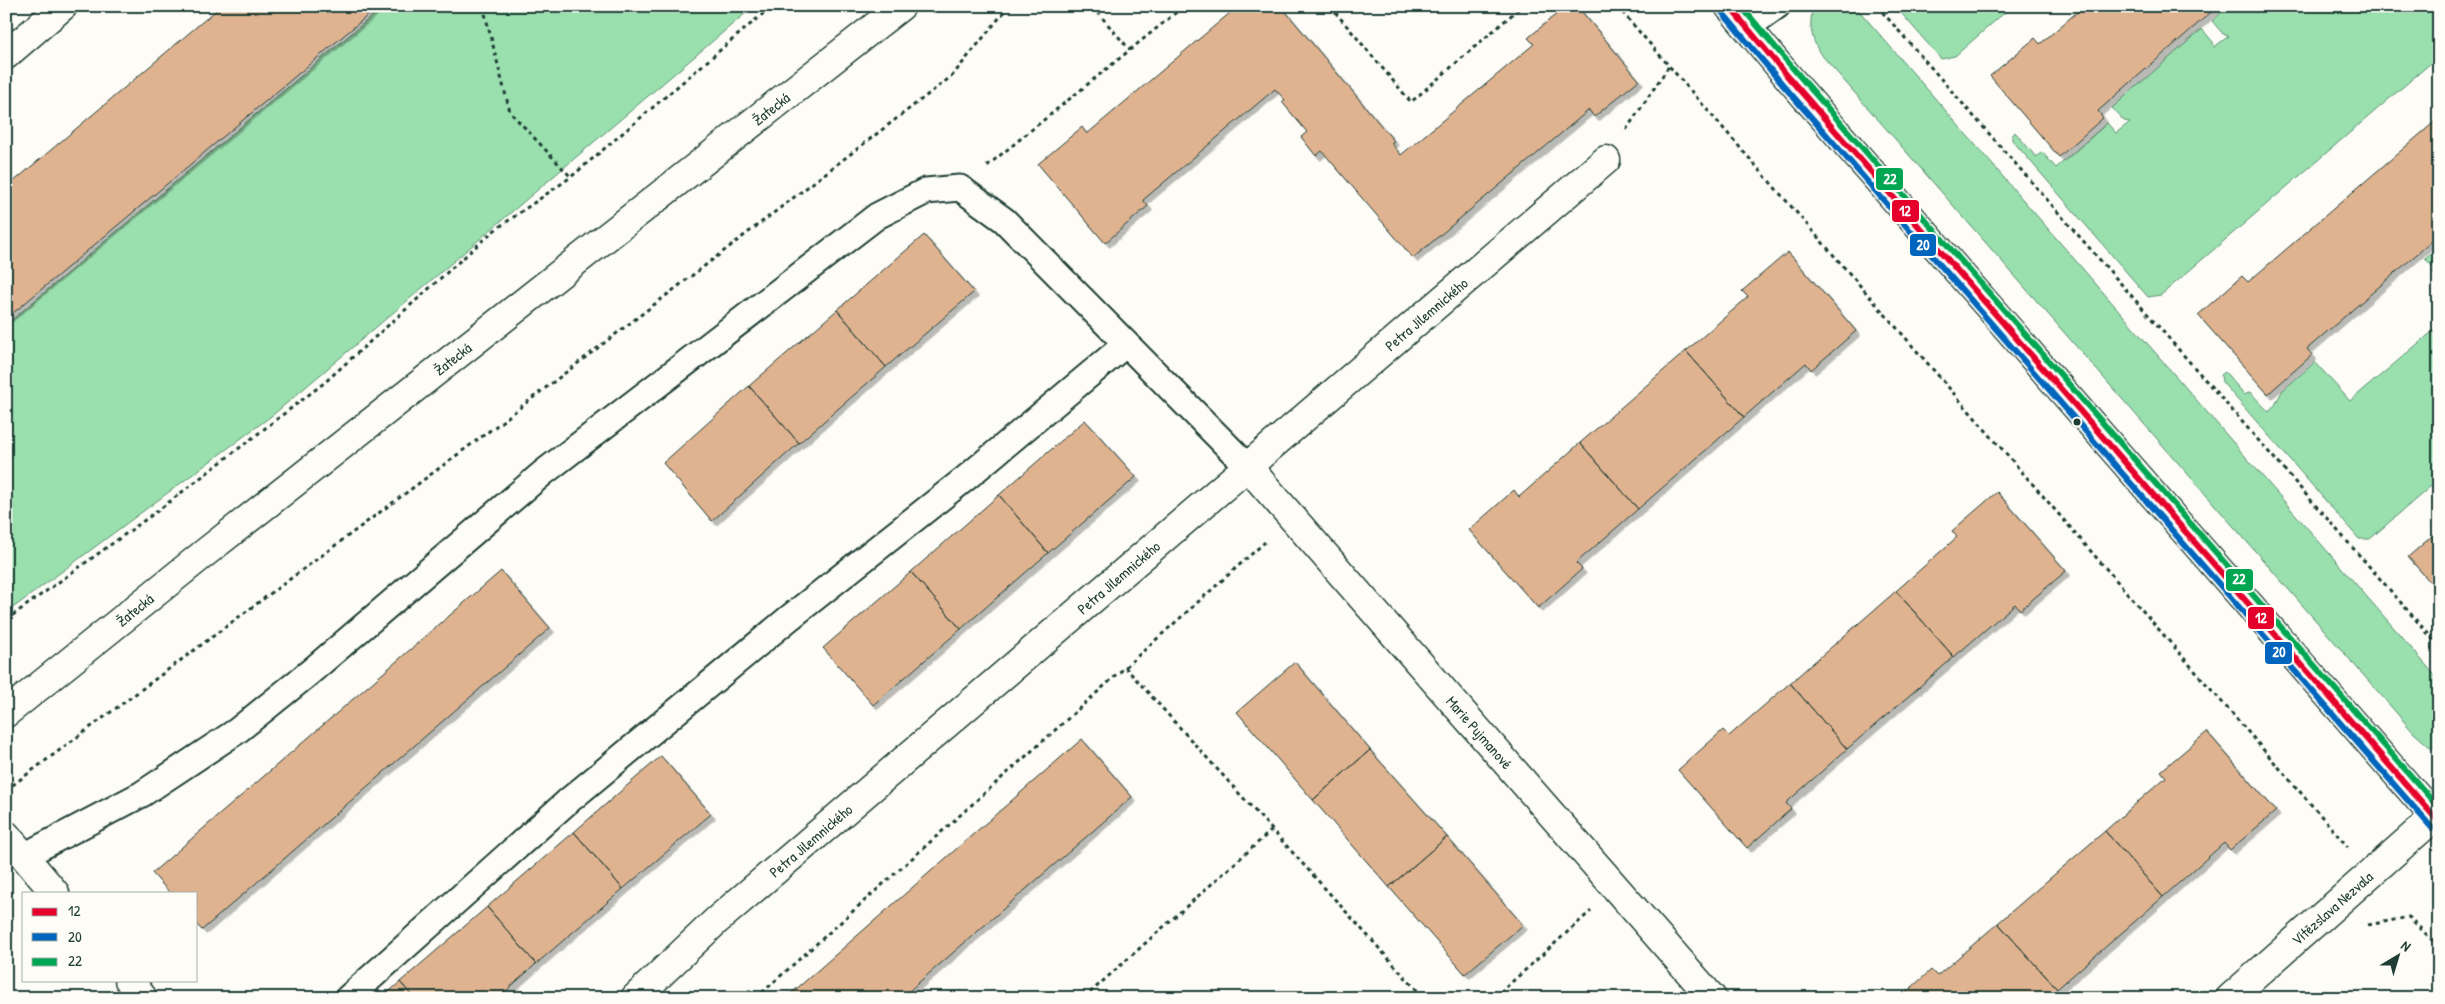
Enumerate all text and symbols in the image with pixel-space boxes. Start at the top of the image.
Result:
street label: Žatecká [748,87,794,130]
line badge: 22 [1875,167,1904,191]
text: 22 [1883,169,1897,188]
line badge: 12 [1891,199,1920,223]
text: 12 [1899,201,1911,220]
line badge: 20 [1909,233,1937,257]
text: 20 [1917,235,1930,254]
street label: Petra Jilemnického [1380,272,1472,355]
street label: Žatecká [429,337,476,380]
unlabelled marker [2072,417,2082,427]
street label: Petra Jilemnického [1072,536,1164,619]
line badge: 22 [2225,568,2254,592]
text: 22 [2232,569,2246,588]
street label: Žatecká [111,588,158,631]
line badge: 12 [2247,606,2275,630]
text: 12 [2255,608,2267,627]
line badge: 20 [2264,641,2293,665]
text: 20 [2273,642,2286,661]
street label: Marie Pujmanové [1442,691,1518,773]
street label: Petra Jilemnického [764,799,856,882]
street label: Vítězslava Nezvala [2286,866,2377,950]
legend [22,892,198,982]
text: 12 [68,900,80,921]
text: 20 [68,926,82,947]
north arrow [2372,932,2422,982]
text: N [2398,936,2416,955]
text: 22 [68,950,82,971]

